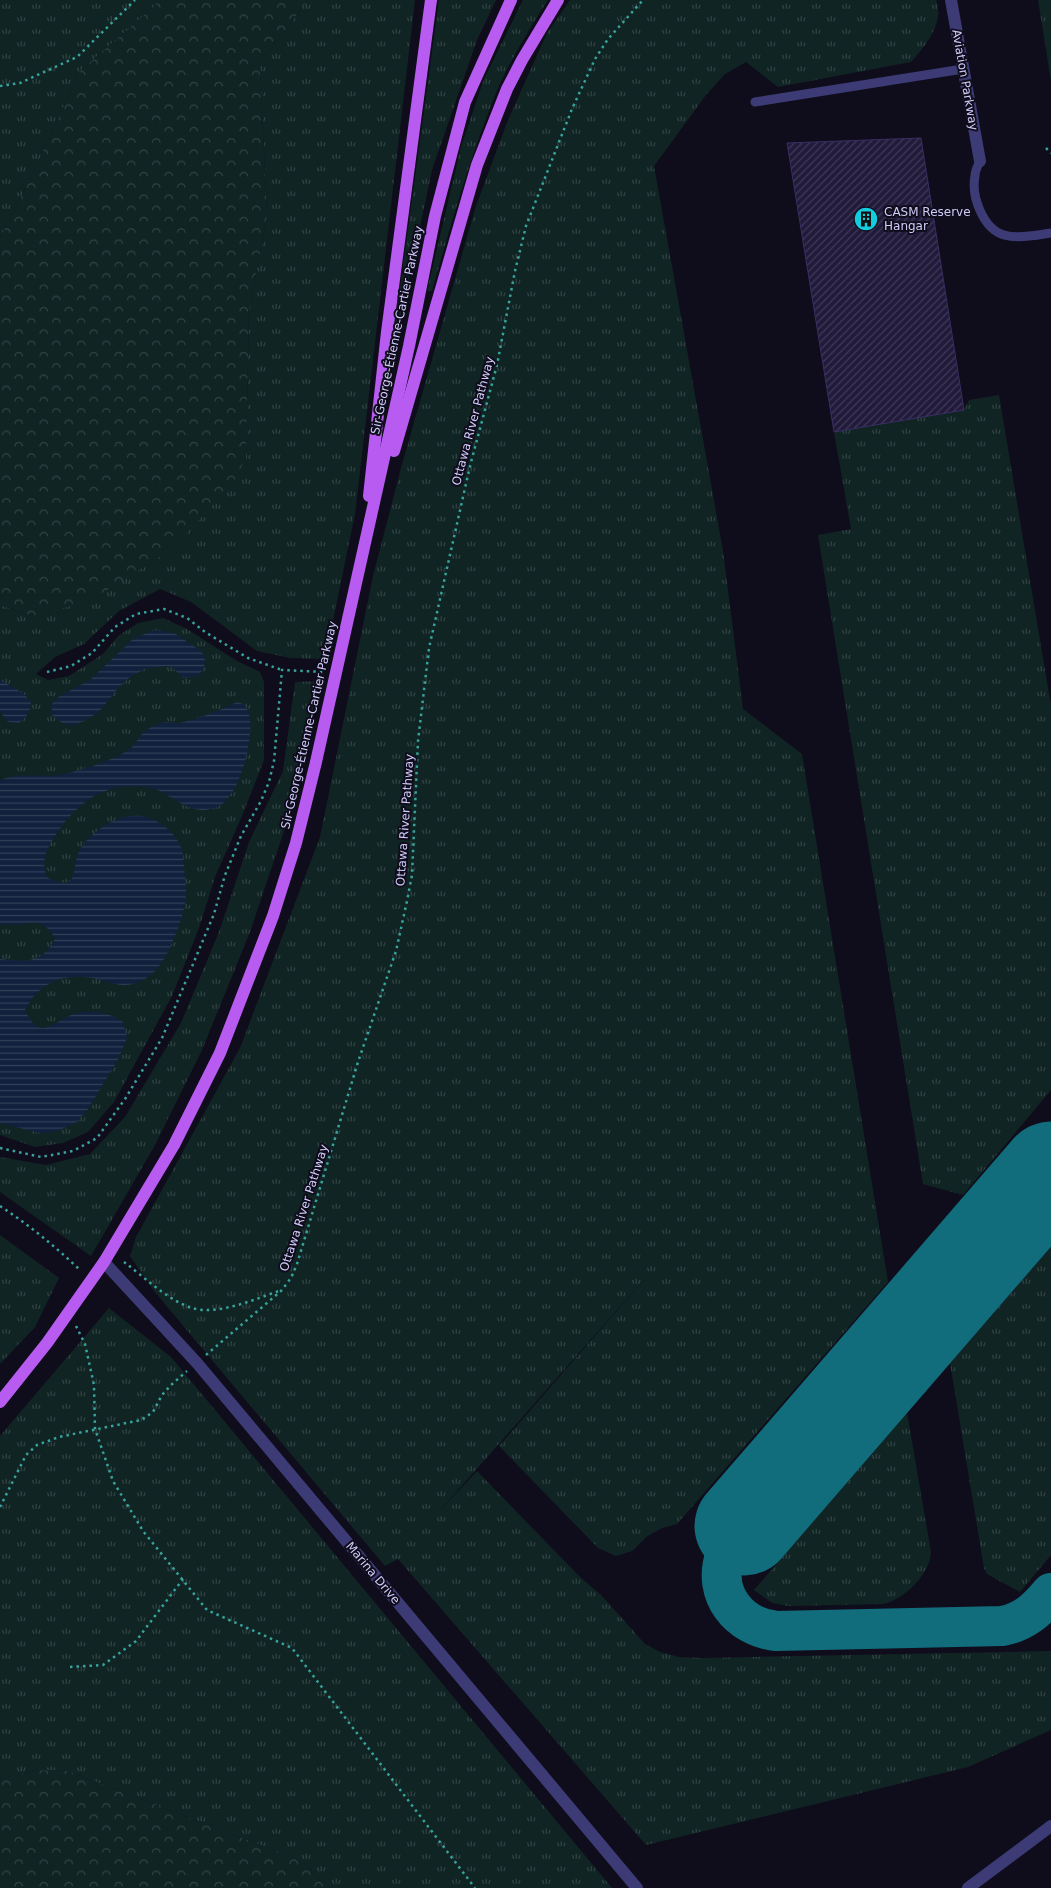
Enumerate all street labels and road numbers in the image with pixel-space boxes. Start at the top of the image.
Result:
street label: Aviation Parkway [949,28,981,132]
street label: Sir-George-Étienne-Cartier Parkway [367,224,426,436]
street label: Ottawa River Pathway [449,355,497,487]
street label: Sir-George-Étienne-Cartier Parkway [277,619,340,830]
street label: Ottawa River Pathway [393,753,417,887]
street label: Ottawa River Pathway [277,1143,331,1273]
street label: Marina Drive [343,1539,403,1607]

